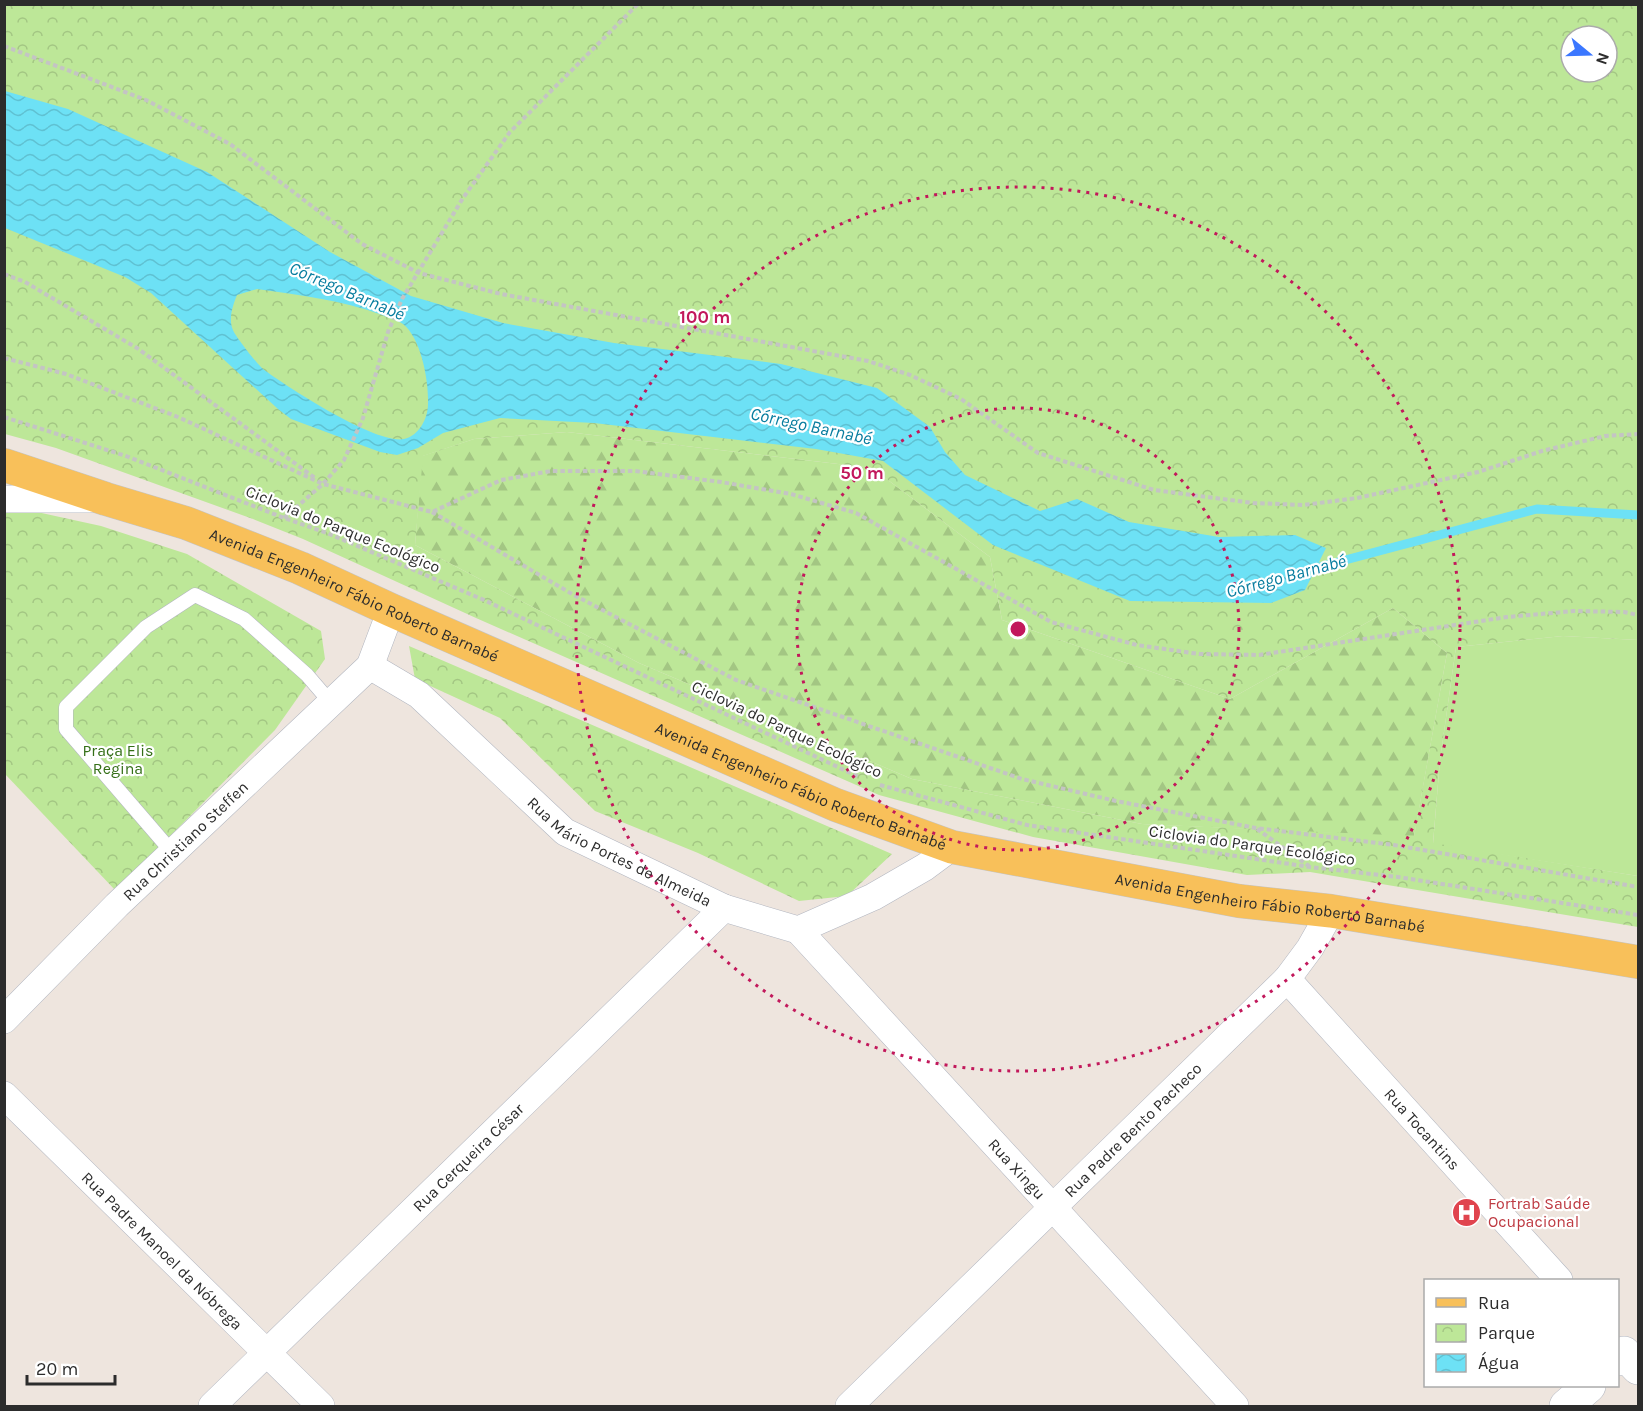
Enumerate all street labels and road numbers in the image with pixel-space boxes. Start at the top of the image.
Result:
street label: Ciclovia do Parque Ecológico [243,481,443,577]
street label: Avenida Engenheiro Fábio Roberto Barnabé [207,524,502,666]
street label: Ciclovia do Parque Ecológico [689,676,885,782]
street label: Avenida Engenheiro Fábio Roberto Barnabé [652,718,949,854]
street label: Rua Christiano Steffen [119,777,252,904]
street label: Rua Mário Portes de Almeida [524,792,715,910]
street label: Ciclovia do Parque Ecológico [1148,821,1356,869]
street label: Avenida Engenheiro Fábio Roberto Barnabé [1114,868,1426,936]
street label: Rua Padre Bento Pacheco [1060,1058,1205,1201]
street label: Rua Tocantins [1381,1084,1464,1174]
street label: Rua Cerqueira César [408,1099,528,1215]
street label: Rua Xingu [985,1134,1050,1203]
street label: Rua Padre Manoel da Nóbrega [78,1167,247,1333]

